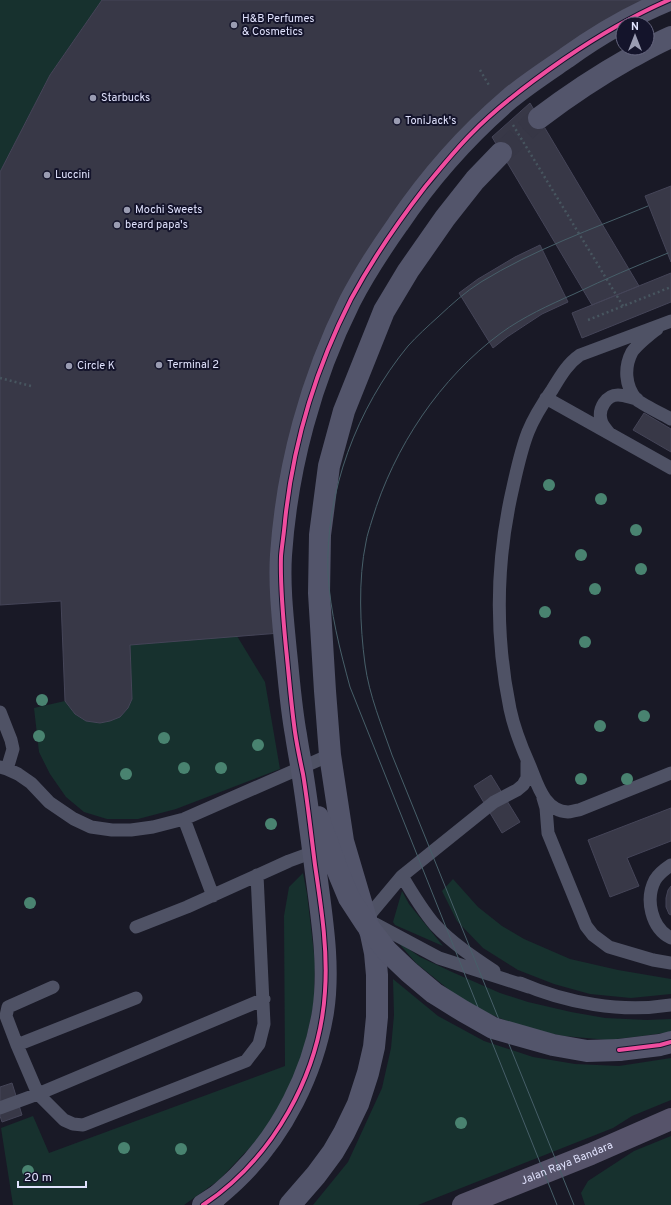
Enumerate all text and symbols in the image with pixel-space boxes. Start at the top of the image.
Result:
place label: H&B Perfumes & Cosmetics [242,12,314,39]
north arrow [615,16,655,56]
marker: H&B Perfumes & Cosmetics [229,20,239,30]
text: N [631,20,639,34]
place label: Starbucks [101,91,150,105]
marker: Starbucks [88,93,98,103]
place label: ToniJack's [405,114,456,128]
marker: ToniJack's [392,116,402,126]
place label: Luccini [55,168,90,182]
marker: Luccini [42,170,52,180]
place label: Mochi Sweets [135,203,202,217]
marker: Mochi Sweets [122,205,132,215]
place label: beard papa's [125,218,188,232]
marker: beard papa's [112,220,122,230]
place label: Terminal 2 [167,358,219,372]
place label: Circle K [77,359,115,373]
marker: Terminal 2 [154,360,164,370]
marker: Circle K [64,361,74,371]
street label: Jalan Raya Bandara [519,1138,615,1188]
scale bar [18,1163,86,1189]
text: 20 m [24,1170,52,1186]

